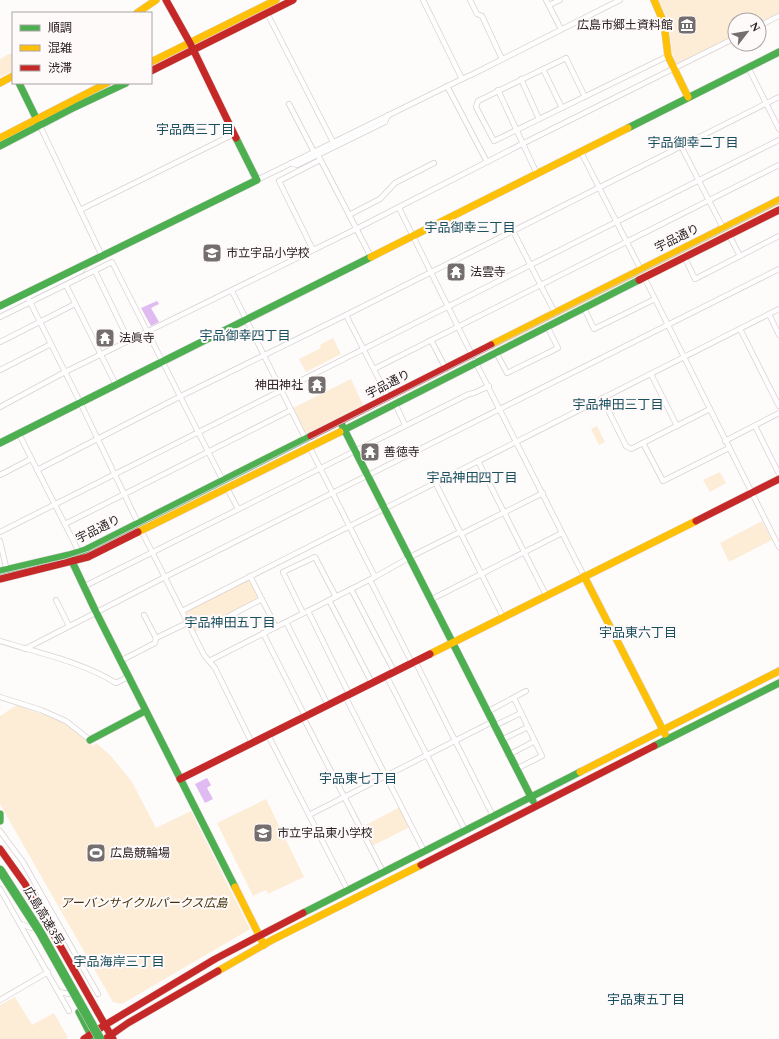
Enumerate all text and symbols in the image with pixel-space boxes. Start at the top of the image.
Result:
legend [12,12,152,84]
north arrow [727,12,767,52]
museum icon: 広島市郷土資料館 [676,14,698,36]
place label: 広島市郷土資料館 [577,16,673,35]
text: 順調 [48,19,72,38]
text: N [746,19,765,35]
text: 混雑 [48,39,72,58]
text: 渋滞 [48,59,72,78]
district label: 宇品西三丁目 [156,120,234,140]
district label: 宇品御幸二丁目 [647,133,739,153]
district label: 宇品御幸三丁目 [424,218,516,238]
street label: 宇品通り [651,219,703,258]
school or university icon: 市立宇品小学校 [201,242,223,264]
place label: 市立宇品小学校 [226,244,310,263]
temple icon: 法雲寺 [445,261,467,283]
place label: 法雲寺 [470,263,506,282]
district label: 宇品御幸四丁目 [199,326,291,346]
temple icon: 法眞寺 [94,327,116,349]
place label: 法眞寺 [119,329,155,348]
street label: 宇品通り [363,365,414,404]
temple icon: 神田神社 [306,374,328,396]
place label: 神田神社 [255,376,303,395]
district label: 宇品神田三丁目 [572,395,664,415]
temple icon: 善徳寺 [359,441,381,463]
place label: 善徳寺 [384,443,420,462]
district label: 宇品神田四丁目 [426,468,518,488]
street label: 宇品通り [72,510,124,549]
district label: 宇品神田五丁目 [184,613,276,633]
district label: 宇品東六丁目 [599,623,677,643]
district label: 宇品東七丁目 [319,769,397,789]
school or university icon: 市立宇品東小学校 [252,822,274,844]
place label: 市立宇品東小学校 [277,824,373,843]
sports icon: 広島競輪場 [85,842,107,864]
place label: 広島競輪場 [110,844,170,863]
street label: 広島高速3号 [18,883,69,949]
park label: アーバンサイクルパークス広島 [61,894,228,913]
district label: 宇品海岸三丁目 [73,952,165,972]
district label: 宇品東五丁目 [607,990,685,1010]

